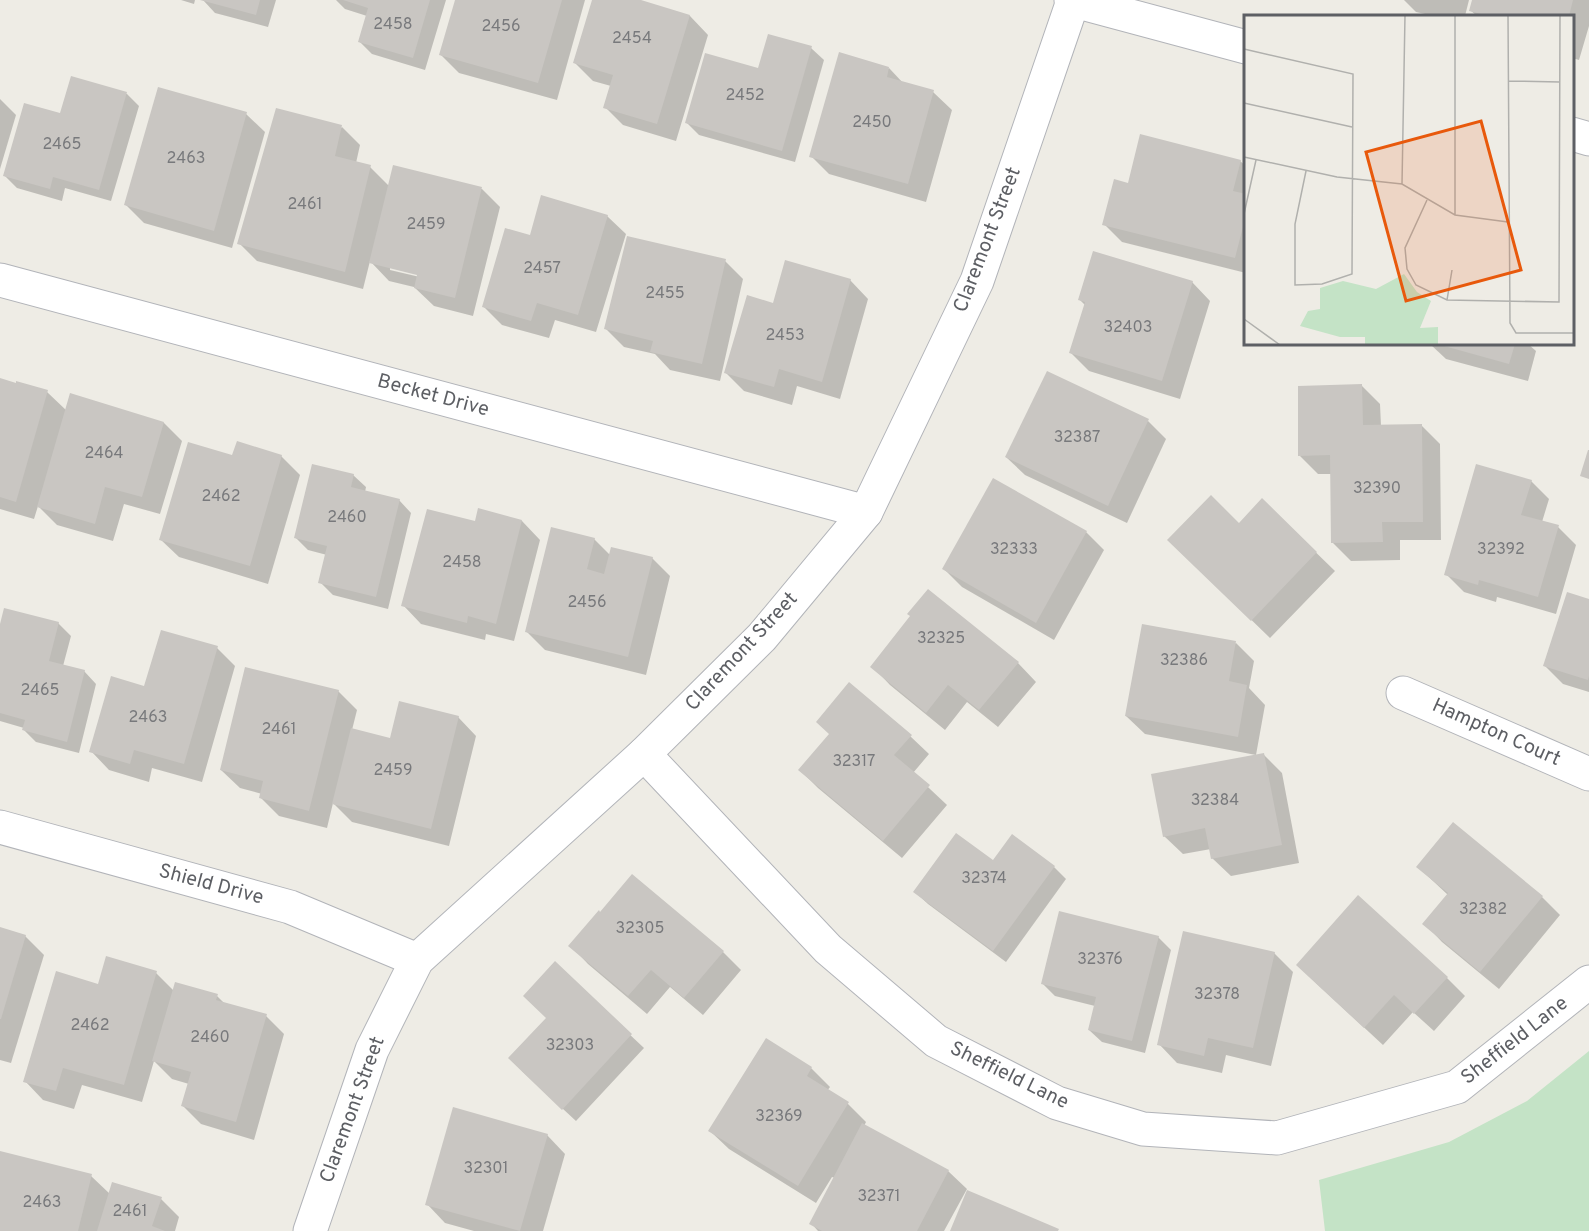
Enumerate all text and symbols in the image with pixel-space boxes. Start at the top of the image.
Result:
house number: 2458 [373,15,413,35]
inset map [1244,15,1574,345]
house number: 2456 [481,17,521,37]
house number: 2454 [612,29,652,49]
house number: 2452 [725,86,765,106]
house number: 2450 [852,113,892,133]
house number: 2465 [42,135,82,155]
house number: 2463 [167,149,205,169]
street label: Claremont Street [948,164,1028,316]
house number: 2461 [287,195,323,215]
house number: 2459 [407,215,445,235]
house number: 2457 [523,259,561,279]
house number: 2455 [645,284,685,304]
house number: 32403 [1104,318,1152,338]
house number: 2453 [765,326,805,346]
street label: Becket Drive [374,369,492,423]
house number: 32387 [1054,428,1100,448]
house number: 2464 [84,444,124,464]
house number: 32390 [1353,479,1401,499]
house number: 2462 [202,487,240,507]
house number: 2460 [327,508,367,528]
house number: 32333 [990,540,1038,560]
house number: 32392 [1477,540,1525,560]
house number: 2458 [442,553,482,573]
street label: Claremont Street [680,587,804,717]
house number: 2456 [567,593,607,613]
house number: 32325 [917,629,965,649]
house number: 32386 [1160,651,1208,671]
house number: 2465 [20,681,60,701]
street label: Hampton Court [1428,693,1564,773]
house number: 2463 [129,708,167,728]
house number: 2461 [261,720,297,740]
house number: 32317 [833,752,875,772]
house number: 2459 [374,761,412,781]
house number: 32384 [1191,791,1239,811]
street label: Shield Drive [156,859,266,911]
house number: 32374 [961,869,1007,889]
house number: 32382 [1459,900,1507,920]
house number: 32305 [616,919,664,939]
house number: 32376 [1077,950,1123,970]
house number: 32378 [1194,985,1240,1005]
street label: Sheffield Lane [1456,991,1574,1091]
house number: 2462 [71,1016,109,1036]
house number: 2460 [190,1028,230,1048]
street label: Claremont Street [314,1033,392,1187]
house number: 32303 [546,1036,594,1056]
street label: Sheffield Lane [945,1036,1073,1116]
house number: 32369 [755,1107,803,1127]
house number: 32301 [464,1159,508,1179]
house number: 32371 [857,1187,901,1207]
house number: 2463 [23,1193,61,1213]
house number: 2461 [112,1202,148,1222]

